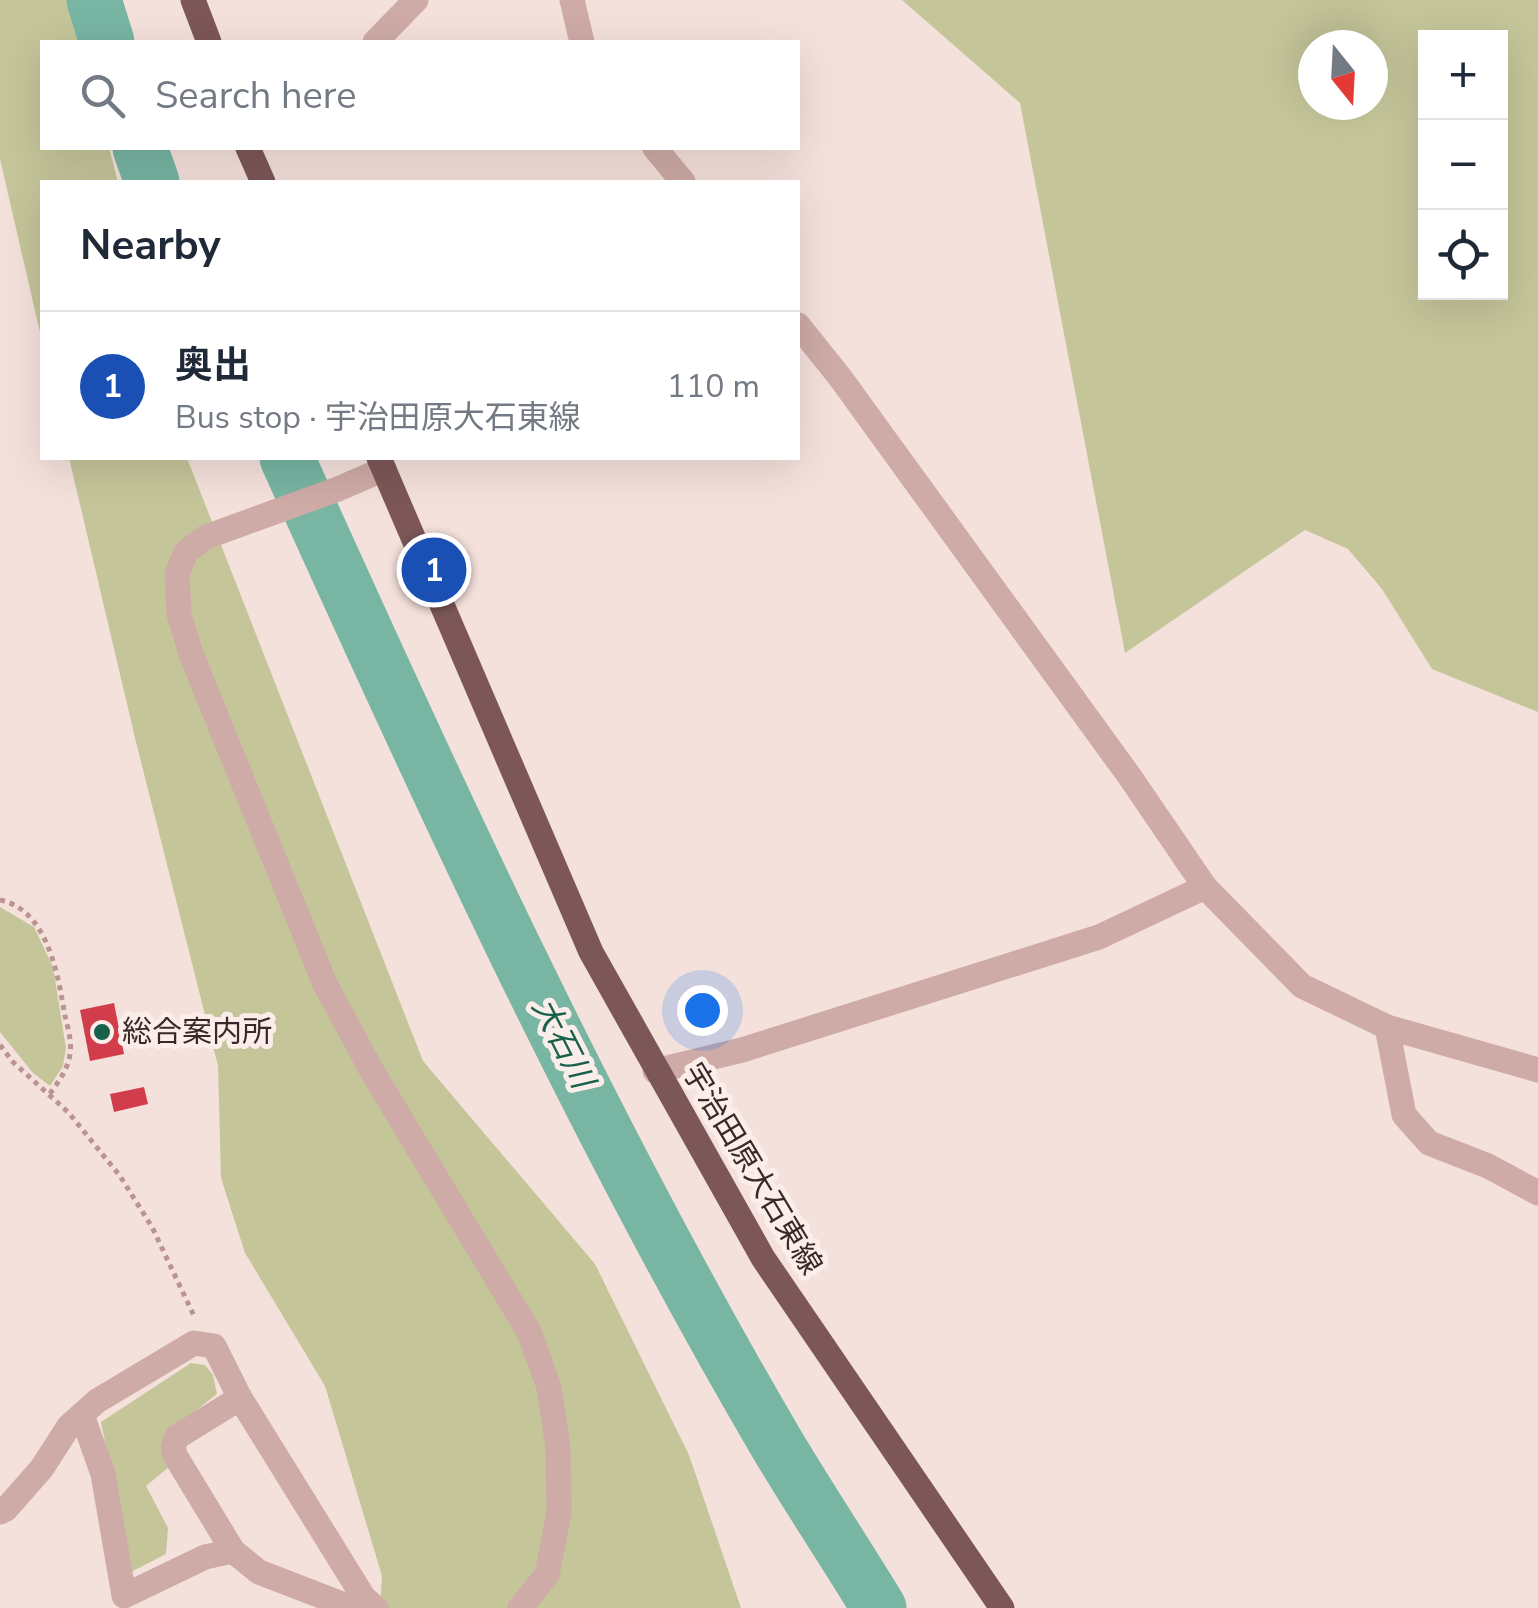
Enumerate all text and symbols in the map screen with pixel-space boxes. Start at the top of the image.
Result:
north arrow [1298,30,1388,120]
map controls [1418,30,1508,300]
button: + [1418,30,1508,120]
search box [40,40,800,150]
icon: search [75,68,130,123]
text: Search here [155,70,356,121]
button: − [1418,120,1508,210]
button: locate [1418,210,1508,300]
text: Nearby [80,217,221,274]
text: 奥出 [175,340,251,391]
text: 1 [103,365,122,408]
text: 110 m [667,365,760,408]
text: Bus stop · 宇治田原大石東線 [175,396,581,439]
pin: 1 [402,532,466,608]
your location [677,985,728,1036]
water label: 大石川 [522,990,605,1098]
place label: 総合案内所 [122,1012,272,1053]
marker: 総合案内所 [91,1021,113,1043]
street label: 宇治田原大石東線 [673,1056,831,1282]

